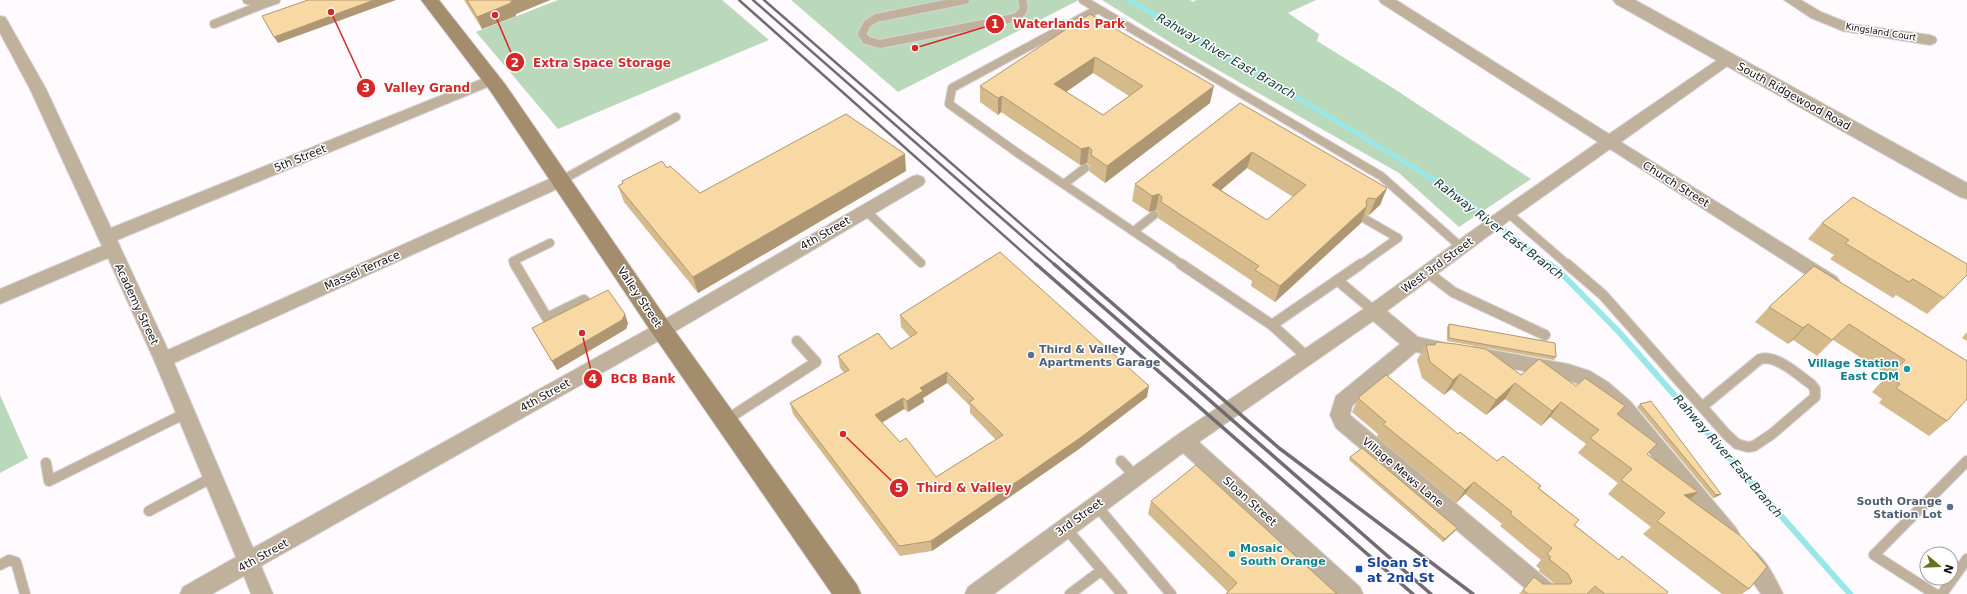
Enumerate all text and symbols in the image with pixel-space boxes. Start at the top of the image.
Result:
water label: Rahway River East Branch [1154,10,1298,102]
callout: Waterlands Park [985,12,1132,36]
text: 1 [991,17,999,31]
text: Waterlands Park [1013,17,1126,31]
street label: Kingsland Court [1845,21,1918,43]
callout: Extra Space Storage [505,50,679,74]
text: 2 [511,56,519,70]
text: Extra Space Storage [533,56,671,70]
street label: South Ridgewood Road [1735,60,1853,133]
callout: Valley Grand [356,76,478,100]
text: 3 [362,81,370,95]
text: Valley Grand [384,81,470,95]
street label: 5th Street [272,142,329,175]
street label: Church Street [1640,159,1712,210]
water label: Rahway River East Branch [1432,176,1566,282]
street label: 4th Street [798,214,853,253]
street label: West 3rd Street [1399,235,1476,296]
street label: Massel Terrace [323,248,402,293]
street label: Academy Street [112,262,161,347]
street label: Valley Street [615,265,665,330]
place label: Third & Valley Apartments Garage [1039,343,1161,369]
marker: Third & Valley Apartments Garage [1026,350,1036,360]
place label: Village Station East CDM [1808,357,1899,383]
marker: Village Station East CDM [1902,364,1912,374]
callout: BCB Bank [583,367,684,391]
text: 4 [589,372,597,386]
text: BCB Bank [610,372,677,386]
street label: 4th Street [518,376,573,415]
water label: Rahway River East Branch [1671,392,1785,520]
street label: Village Mews Lane [1360,435,1446,510]
street label: Sloan Street [1220,474,1280,529]
callout: Third & Valley [889,476,1020,500]
text: 5 [895,481,903,495]
text: Third & Valley [916,481,1012,495]
place label: South Orange Station Lot [1856,495,1942,521]
street label: 3rd Street [1053,496,1106,539]
marker: South Orange Station Lot [1945,502,1955,512]
street label: 4th Street [236,536,291,575]
place label: Mosaic South Orange [1240,542,1326,568]
north arrow [1919,546,1959,586]
marker: Mosaic South Orange [1227,549,1237,559]
place label: Sloan St at 2nd St [1367,555,1434,585]
text: N [1940,563,1956,576]
marker: Sloan St at 2nd St [1354,564,1364,574]

